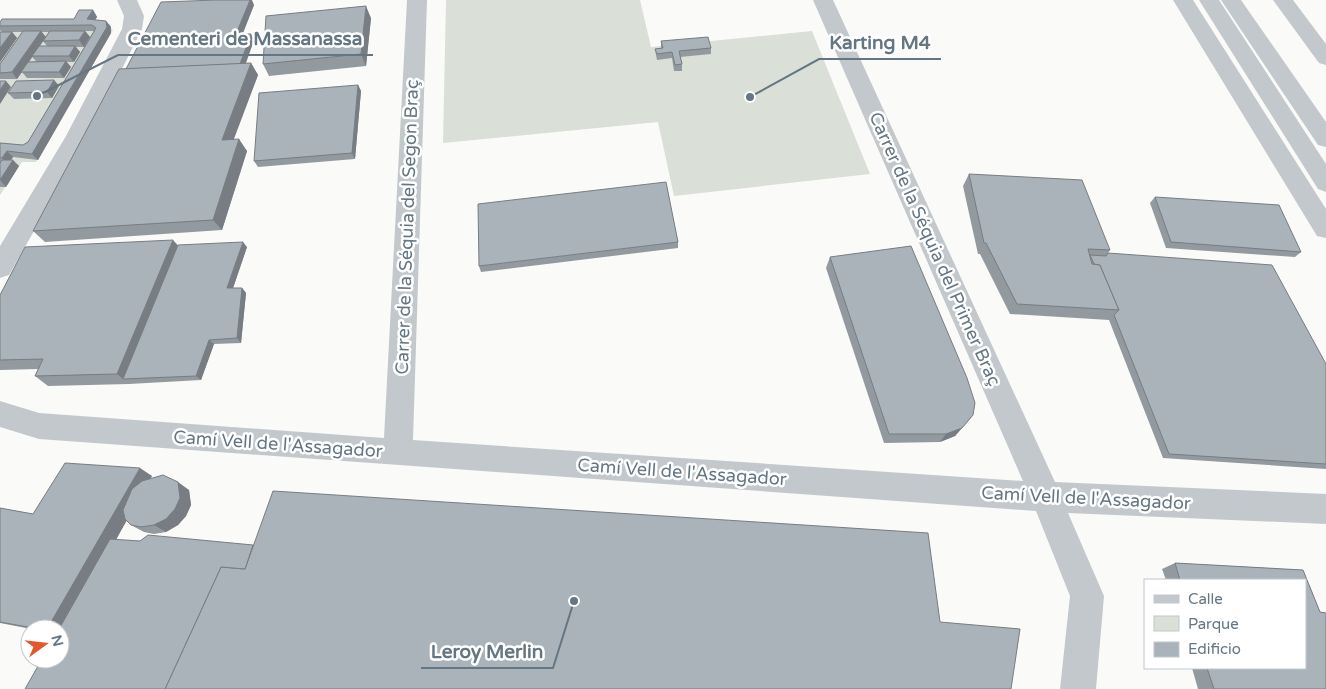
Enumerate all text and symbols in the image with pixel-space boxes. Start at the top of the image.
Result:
callout: Cementeri de Massanassa [118,21,373,55]
callout: Karting M4 [819,25,941,59]
text: Cementeri de Massanassa [128,28,362,50]
text: Karting M4 [829,32,931,55]
street label: Carrer de la Séquia del Segon Braç [391,79,423,375]
street label: Carrer de la Séquia del Primer Braç [864,109,1006,389]
street label: Camí Vell de l'Assagador [173,426,384,462]
street label: Camí Vell de l'Assagador [577,454,788,490]
street label: Camí Vell de l'Assagador [981,482,1191,514]
legend [1144,579,1306,669]
text: Calle [1188,590,1223,608]
text: Parque [1188,615,1239,633]
north arrow [20,619,70,669]
text: N [47,633,67,648]
callout: Leroy Merlin [421,634,553,668]
text: Edificio [1188,640,1241,658]
text: Leroy Merlin [431,641,543,664]

